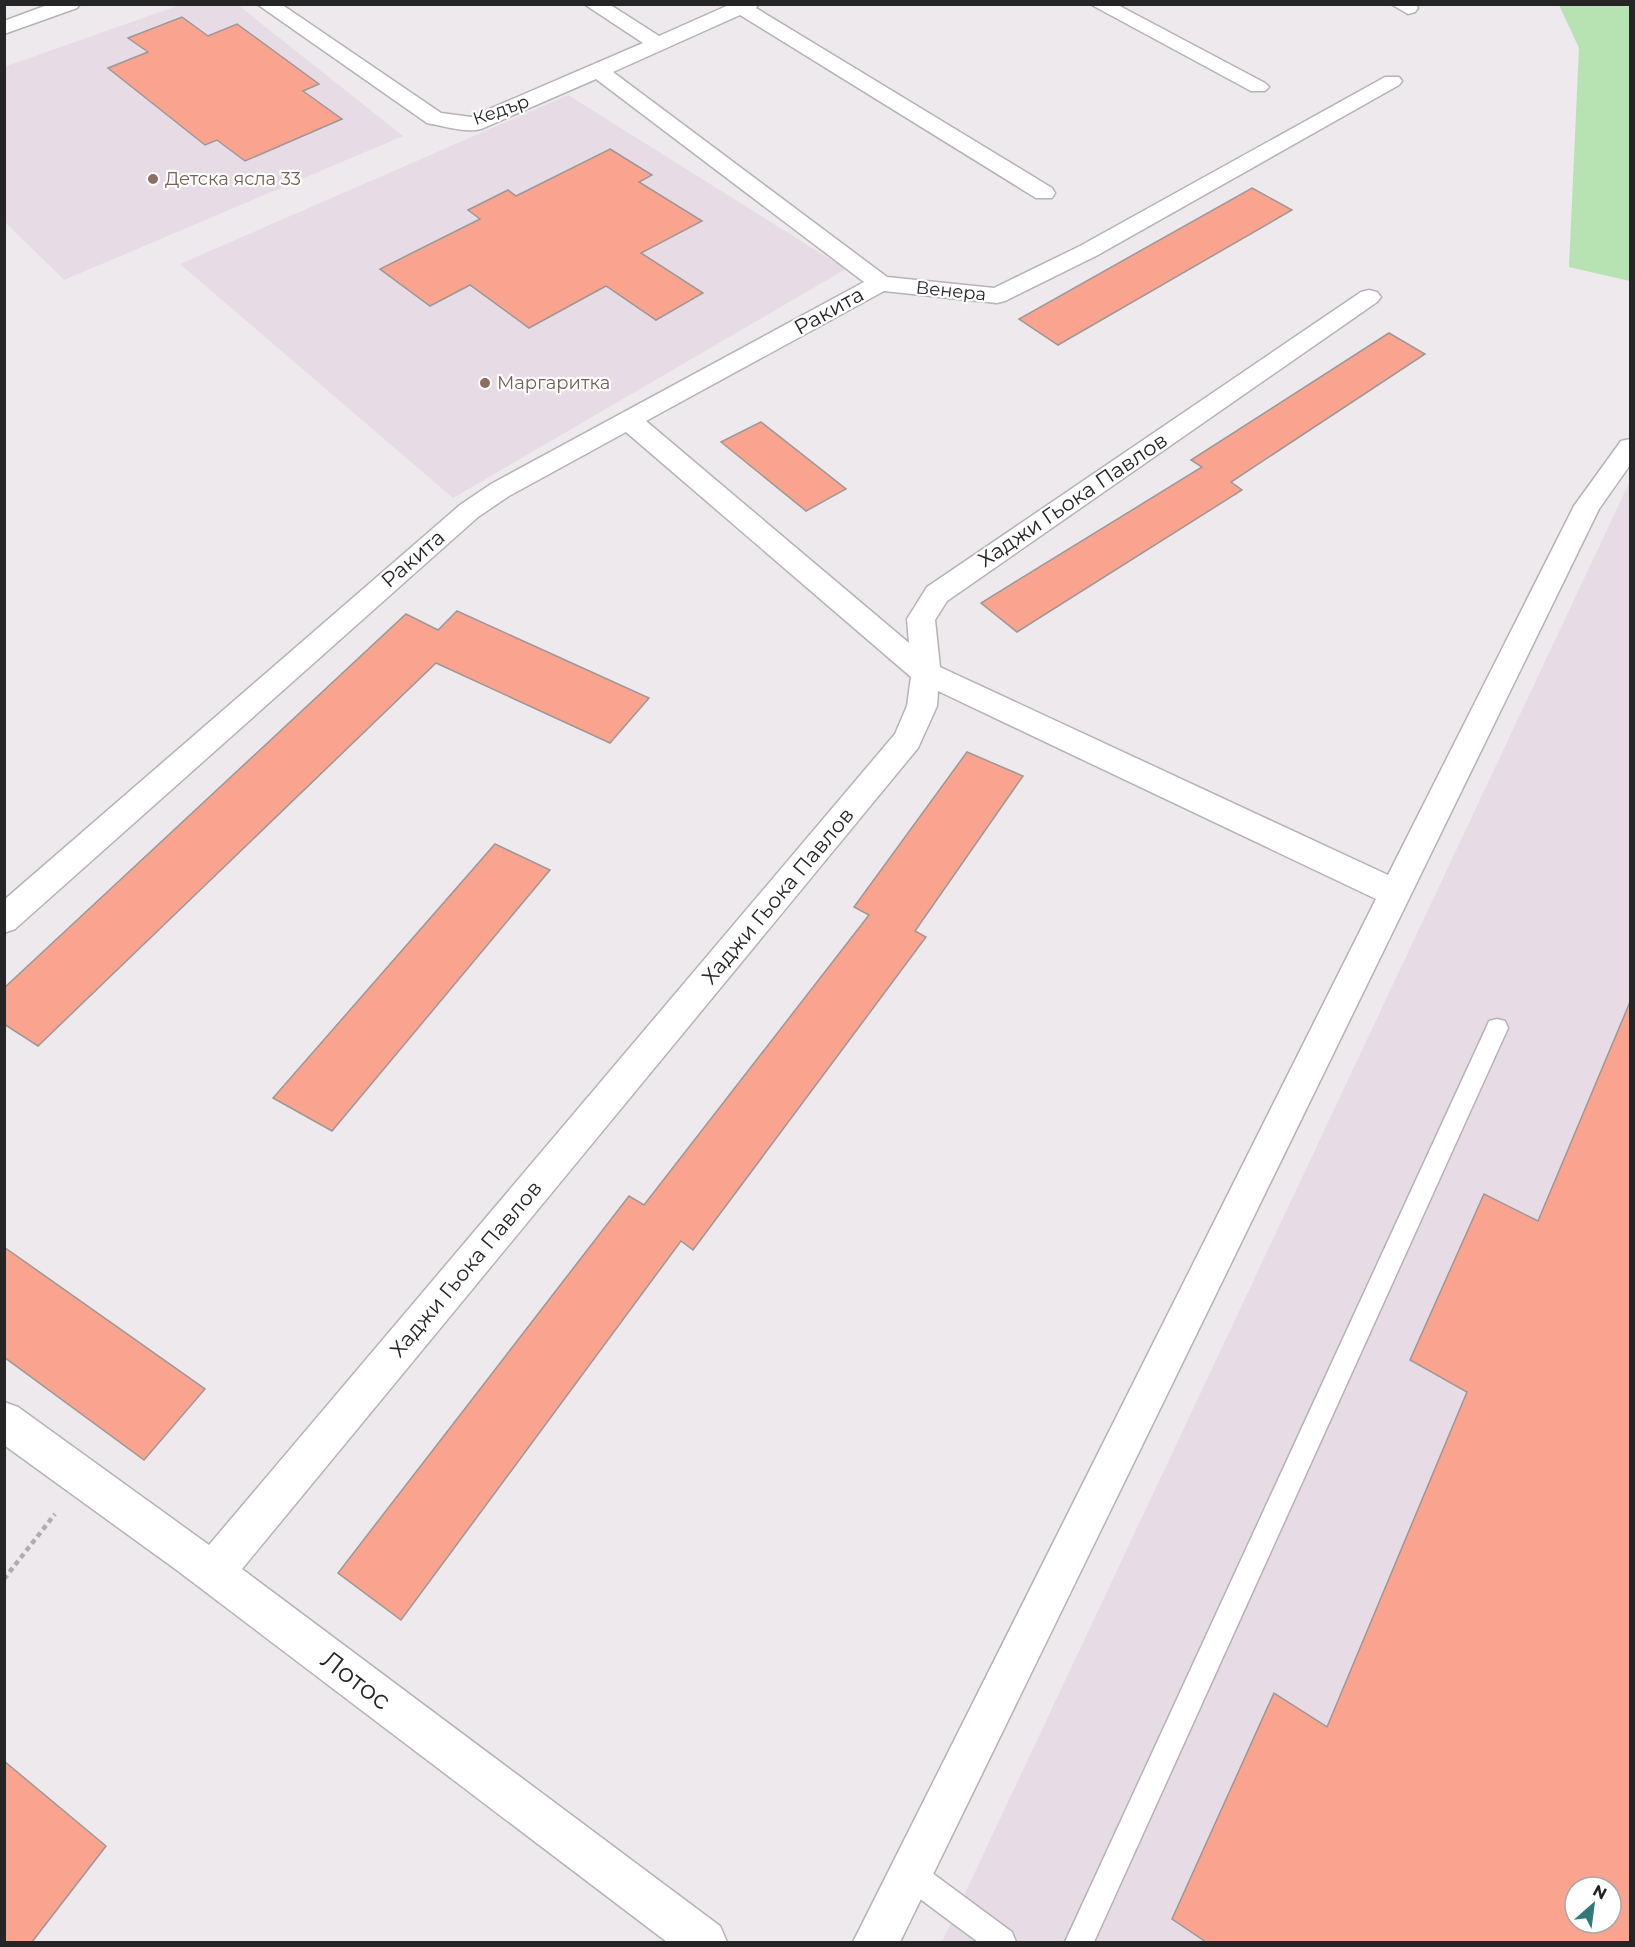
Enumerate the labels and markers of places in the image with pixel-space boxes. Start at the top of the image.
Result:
place label: Детска ясла 33 [165,168,301,190]
marker: Детска ясла 33 [146,172,160,186]
place label: Маргаритка [497,372,610,394]
marker: Маргаритка [478,376,492,390]

